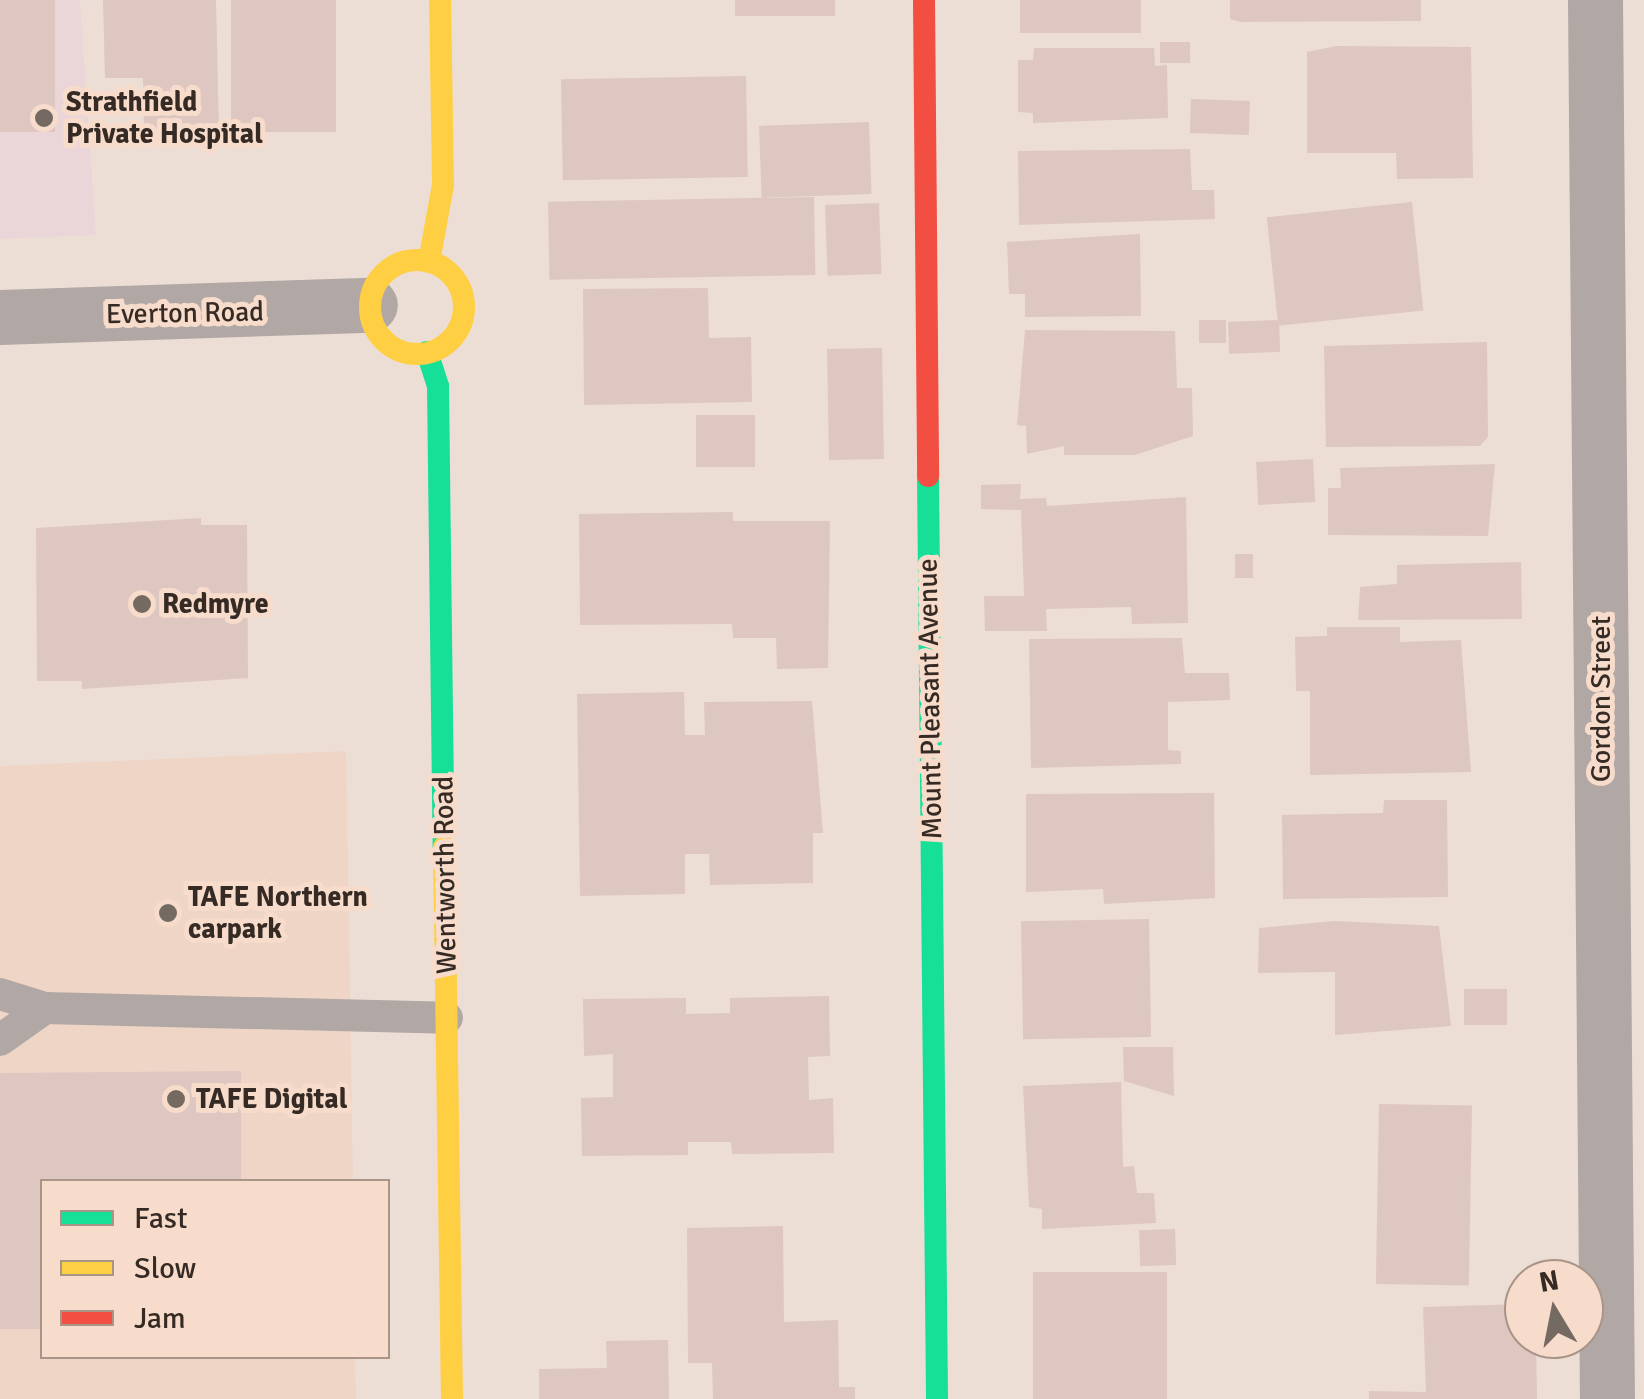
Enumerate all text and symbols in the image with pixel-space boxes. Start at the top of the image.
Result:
place label: Strathfield Private Hospital [66,85,263,151]
marker: Strathfield Private Hospital [31,105,57,131]
street label: Everton Road [106,295,264,331]
street label: Mount Pleasant Avenue [911,558,949,840]
place label: Redmyre [162,587,269,621]
marker: Redmyre [131,593,153,615]
street label: Gordon Street [1584,616,1618,782]
street label: Wentworth Road [426,776,464,974]
place label: TAFE Northern carpark [188,880,368,946]
marker: TAFE Northern carpark [157,902,179,924]
place label: TAFE Digital [196,1082,347,1116]
marker: TAFE Digital [165,1088,187,1110]
legend [40,1179,390,1359]
text: Fast [134,1200,187,1237]
text: Slow [134,1250,196,1287]
north arrow [1504,1259,1604,1359]
text: N [1537,1263,1562,1300]
text: Jam [134,1300,186,1337]

